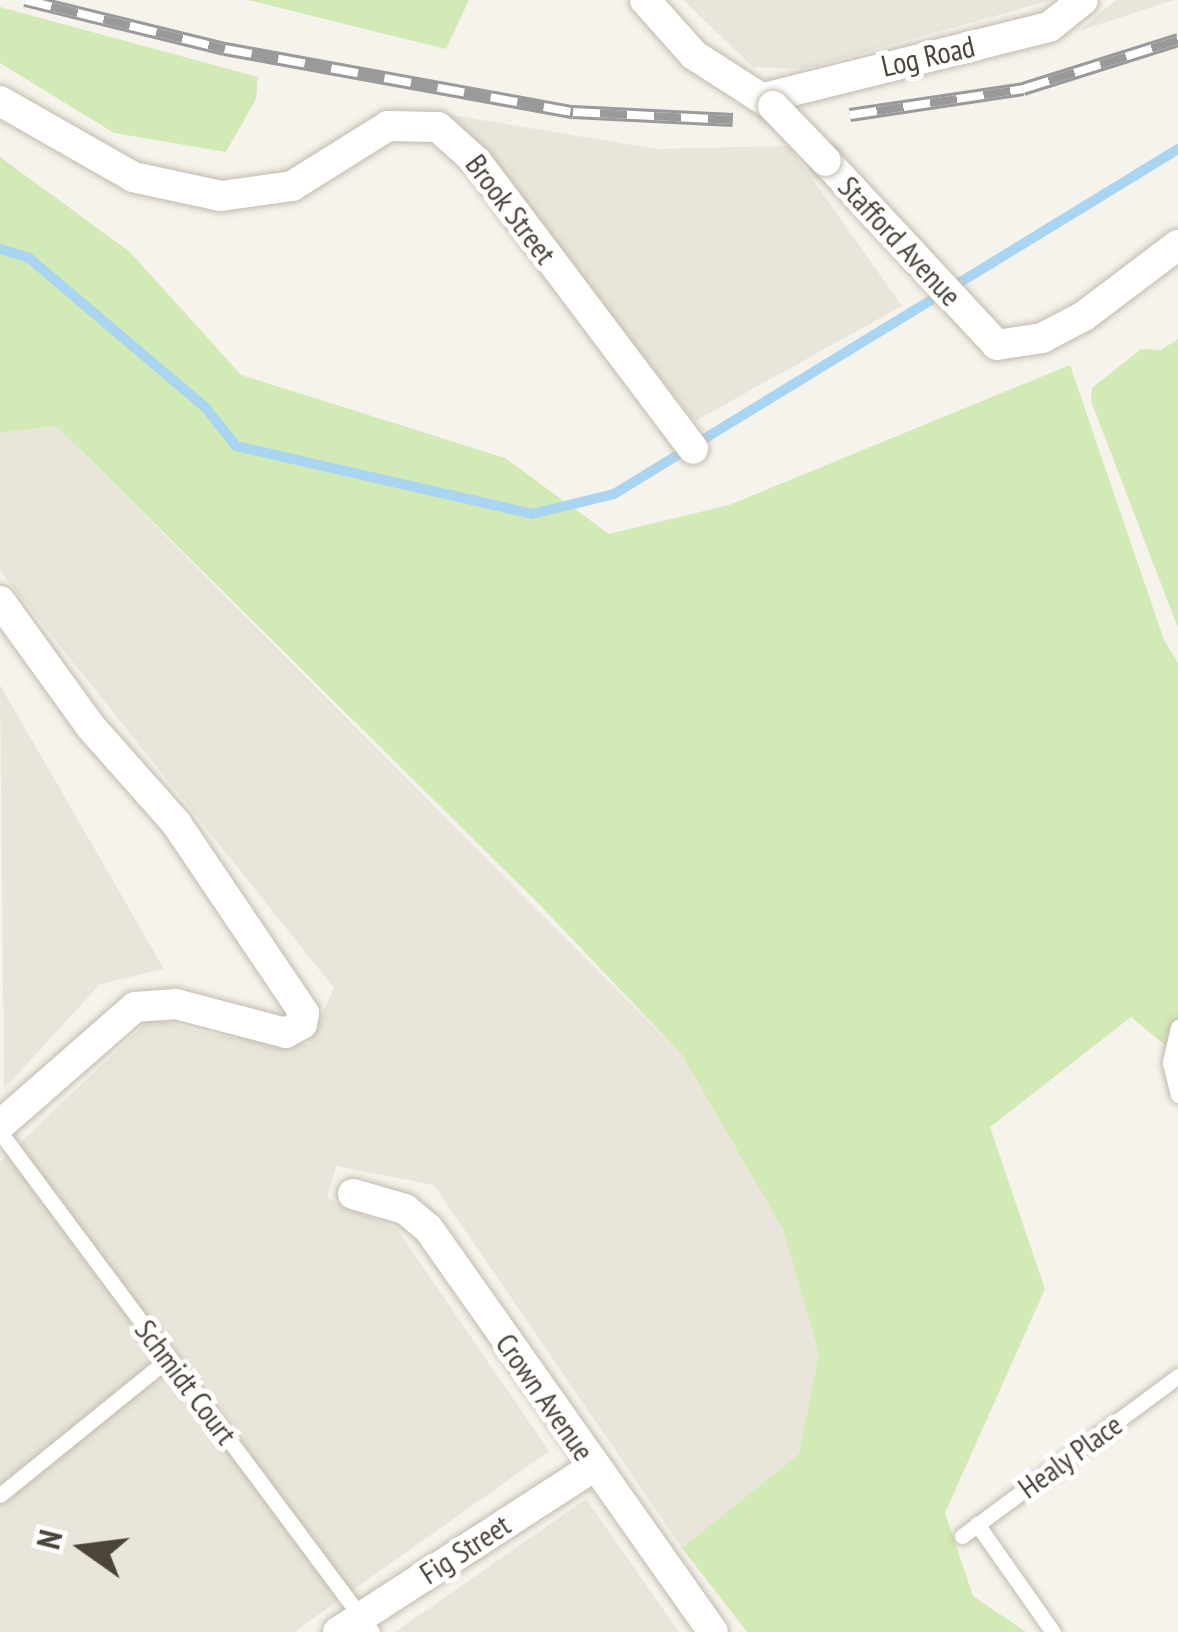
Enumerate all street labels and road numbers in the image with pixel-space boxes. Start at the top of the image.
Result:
street label: Log Road [878,28,978,84]
street label: Brook Street [458,147,564,271]
street label: Stafford Avenue [831,169,969,313]
street label: Schmidt Court [128,1313,244,1451]
street label: Crown Avenue [488,1326,602,1468]
street label: Healy Place [1011,1406,1129,1506]
street label: Fig Street [413,1507,517,1591]

